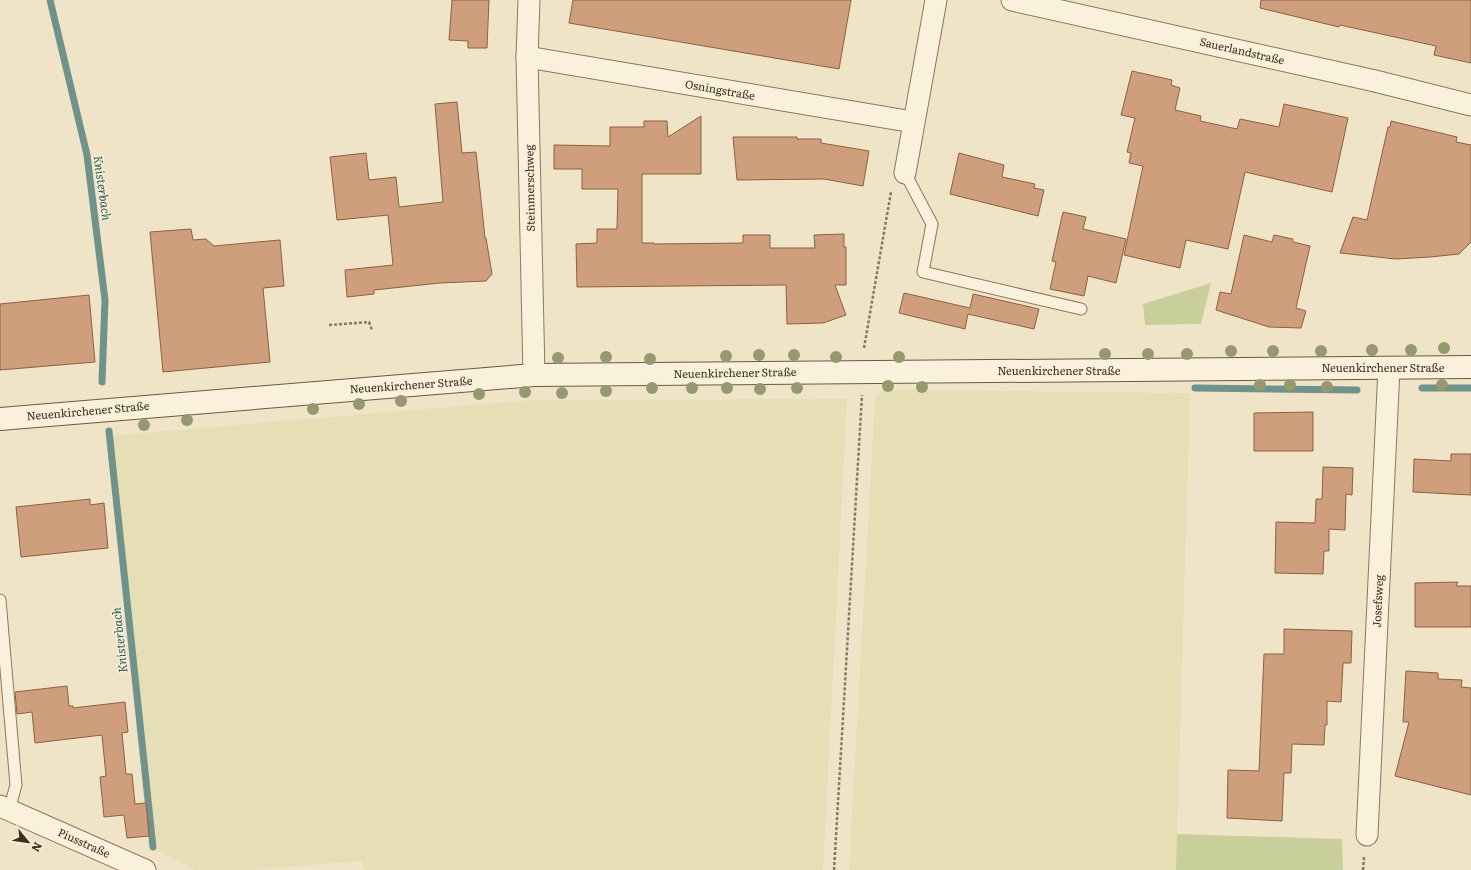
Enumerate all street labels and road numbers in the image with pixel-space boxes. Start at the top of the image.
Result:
street label: Sauerlandstraße [1198,33,1286,68]
street label: Osningstraße [684,75,757,103]
street label: Steinmerschweg [520,143,538,232]
street label: Neuenkirchener Straße [1321,359,1445,375]
street label: Neuenkirchener Straße [997,362,1121,378]
street label: Neuenkirchener Straße [673,363,797,381]
street label: Neuenkirchener Straße [349,372,473,396]
street label: Neuenkirchener Straße [26,397,150,423]
street label: Josefsweg [1368,573,1386,628]
street label: Piusstraße [56,823,113,861]

